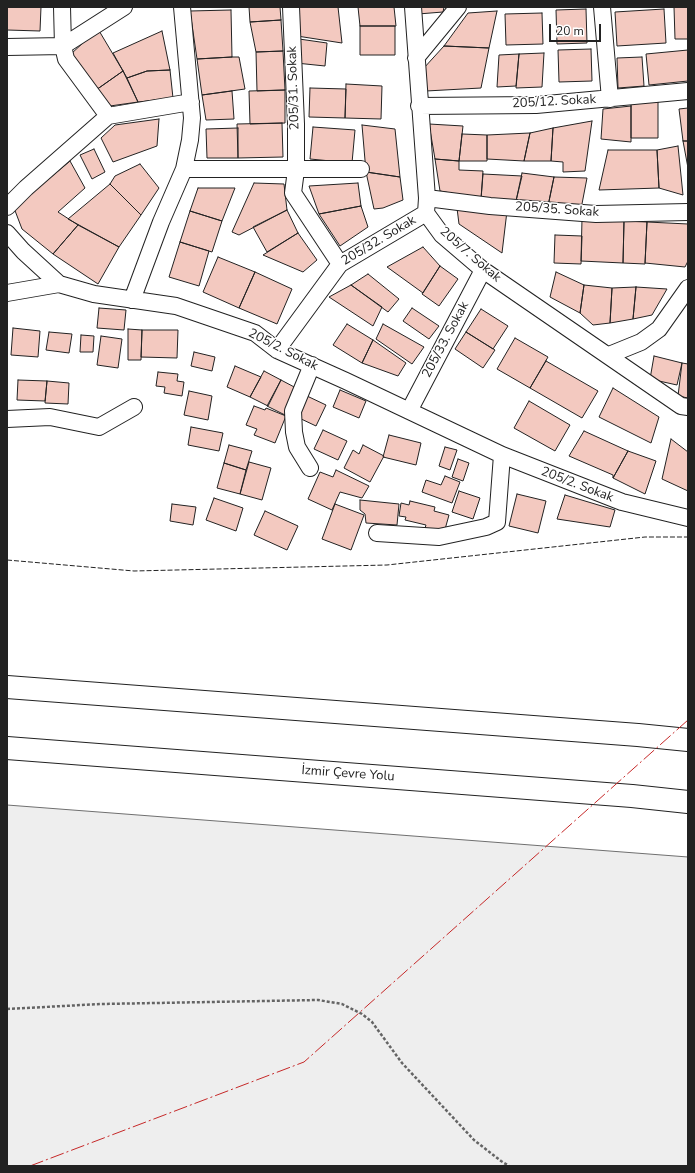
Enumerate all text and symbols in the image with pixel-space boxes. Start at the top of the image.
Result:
scale bar [551,16,603,42]
text: 20 m [556,23,584,39]
street label: 205/31. Sokak [285,46,303,130]
street label: 205/12. Sokak [512,92,596,112]
street label: 205/35. Sokak [515,199,599,221]
street label: 205/32. Sokak [339,213,419,269]
street label: 205/7. Sokak [436,224,504,286]
street label: 205/33. Sokak [419,299,473,381]
street label: 205/2. Sokak [245,326,321,374]
street label: 205/2. Sokak [539,464,615,506]
street label: İzmir Çevre Yolu [301,763,395,785]

